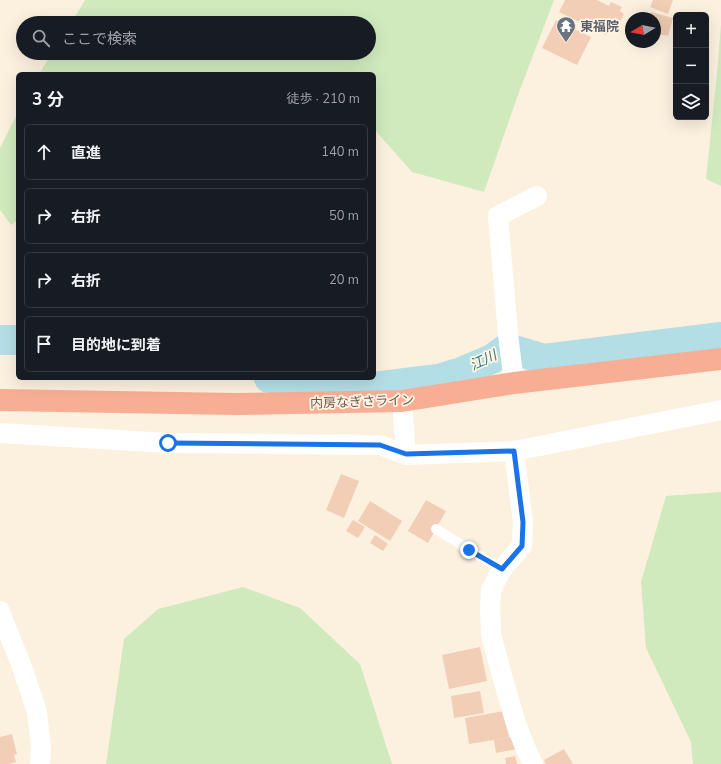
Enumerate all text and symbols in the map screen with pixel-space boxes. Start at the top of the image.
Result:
north arrow [625,12,661,48]
map controls [673,12,709,120]
button: + [673,12,709,48]
temple icon: 東福院 [555,15,577,43]
search box [16,16,376,60]
place label: 東福院 [580,18,619,36]
icon: search [30,27,52,49]
text: ここで検索 [62,29,137,49]
button: − [673,48,709,84]
button: layers [673,84,709,120]
text: 3 分 [32,88,64,111]
text: 徒歩 · 210 m [286,90,360,108]
icon: ahead [33,141,55,163]
text: 直進 [71,143,101,163]
text: 140 m [321,143,359,161]
icon: right [33,205,55,227]
text: 右折 [71,207,101,227]
text: 50 m [329,207,359,225]
icon: right [33,269,55,291]
text: 右折 [71,271,101,291]
text: 20 m [329,271,359,289]
icon: arrive [33,333,55,355]
text: 目的地に到着 [71,335,161,355]
water label: 江川 [467,345,502,375]
street label: 内房なぎさライン [310,391,414,413]
route start [159,434,177,452]
route end [460,541,478,559]

